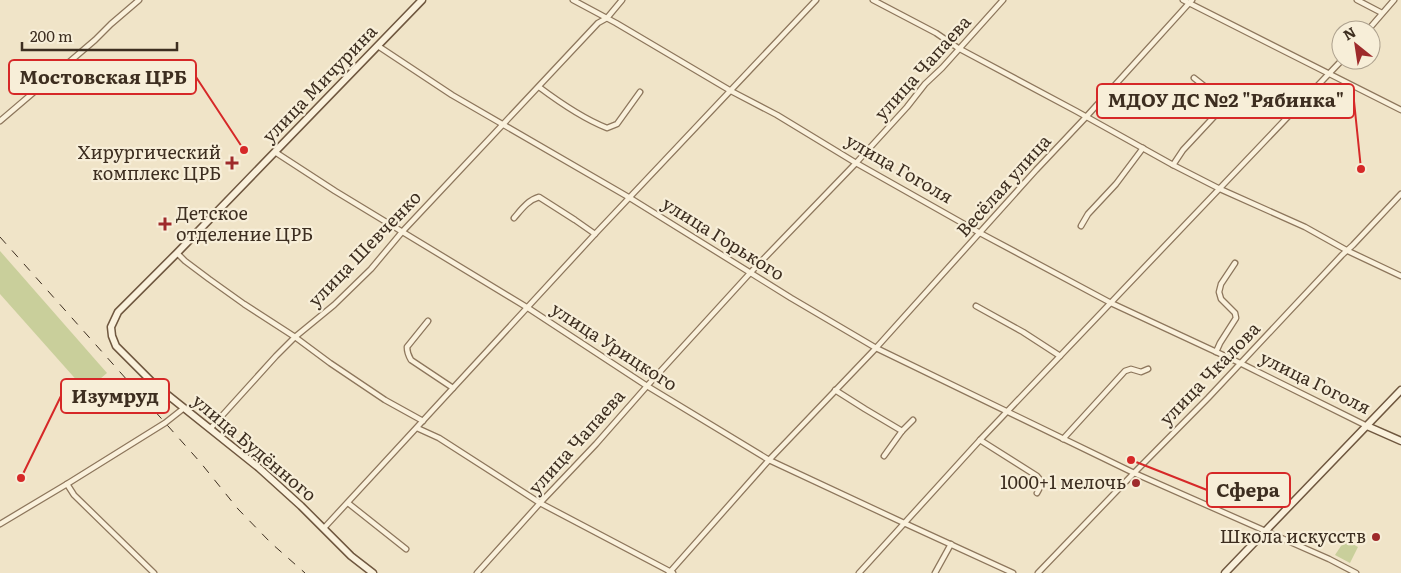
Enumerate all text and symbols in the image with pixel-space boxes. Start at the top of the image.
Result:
street label: улица Чапаева [867,8,977,126]
street label: улица Мичурина [255,17,383,148]
scale bar [22,20,178,52]
north arrow [1331,20,1381,70]
text: N [1339,21,1359,44]
text: 200 m [30,24,73,47]
callout: Мостовская ЦРБ [9,60,196,94]
text: Мостовская ЦРБ [19,62,187,90]
callout: МДОУ ДС №2 "Рябинка" [1097,84,1354,118]
text: МДОУ ДС №2 "Рябинка" [1108,85,1344,113]
street label: улица Гоголя [841,126,959,209]
street label: Весёлая улица [949,128,1057,242]
place label: Хирургический комплекс ЦРБ [78,138,221,186]
marker: Хирургический комплекс ЦРБ [225,156,239,170]
street label: улица Шевченко [301,184,427,312]
street label: улица Горького [657,189,790,286]
place label: Детское отделение ЦРБ [176,199,313,247]
marker: Детское отделение ЦРБ [158,217,172,231]
street label: улица Урицкого [546,295,683,397]
street label: улица Чкалова [1152,315,1266,431]
street label: улица Гоголя [1256,343,1376,420]
callout: Изумруд [61,379,169,413]
text: Изумруд [71,381,159,409]
street label: улица Чапаева [521,382,631,500]
street label: улица Будённого [187,387,323,507]
place label: 1000+1 мелочь [1000,468,1126,495]
callout: Сфера [1207,473,1290,507]
text: Сфера [1216,475,1280,503]
marker: 1000+1 мелочь [1130,477,1142,489]
place label: Школа искусств [1220,522,1366,549]
marker: Школа искусств [1370,531,1382,543]

